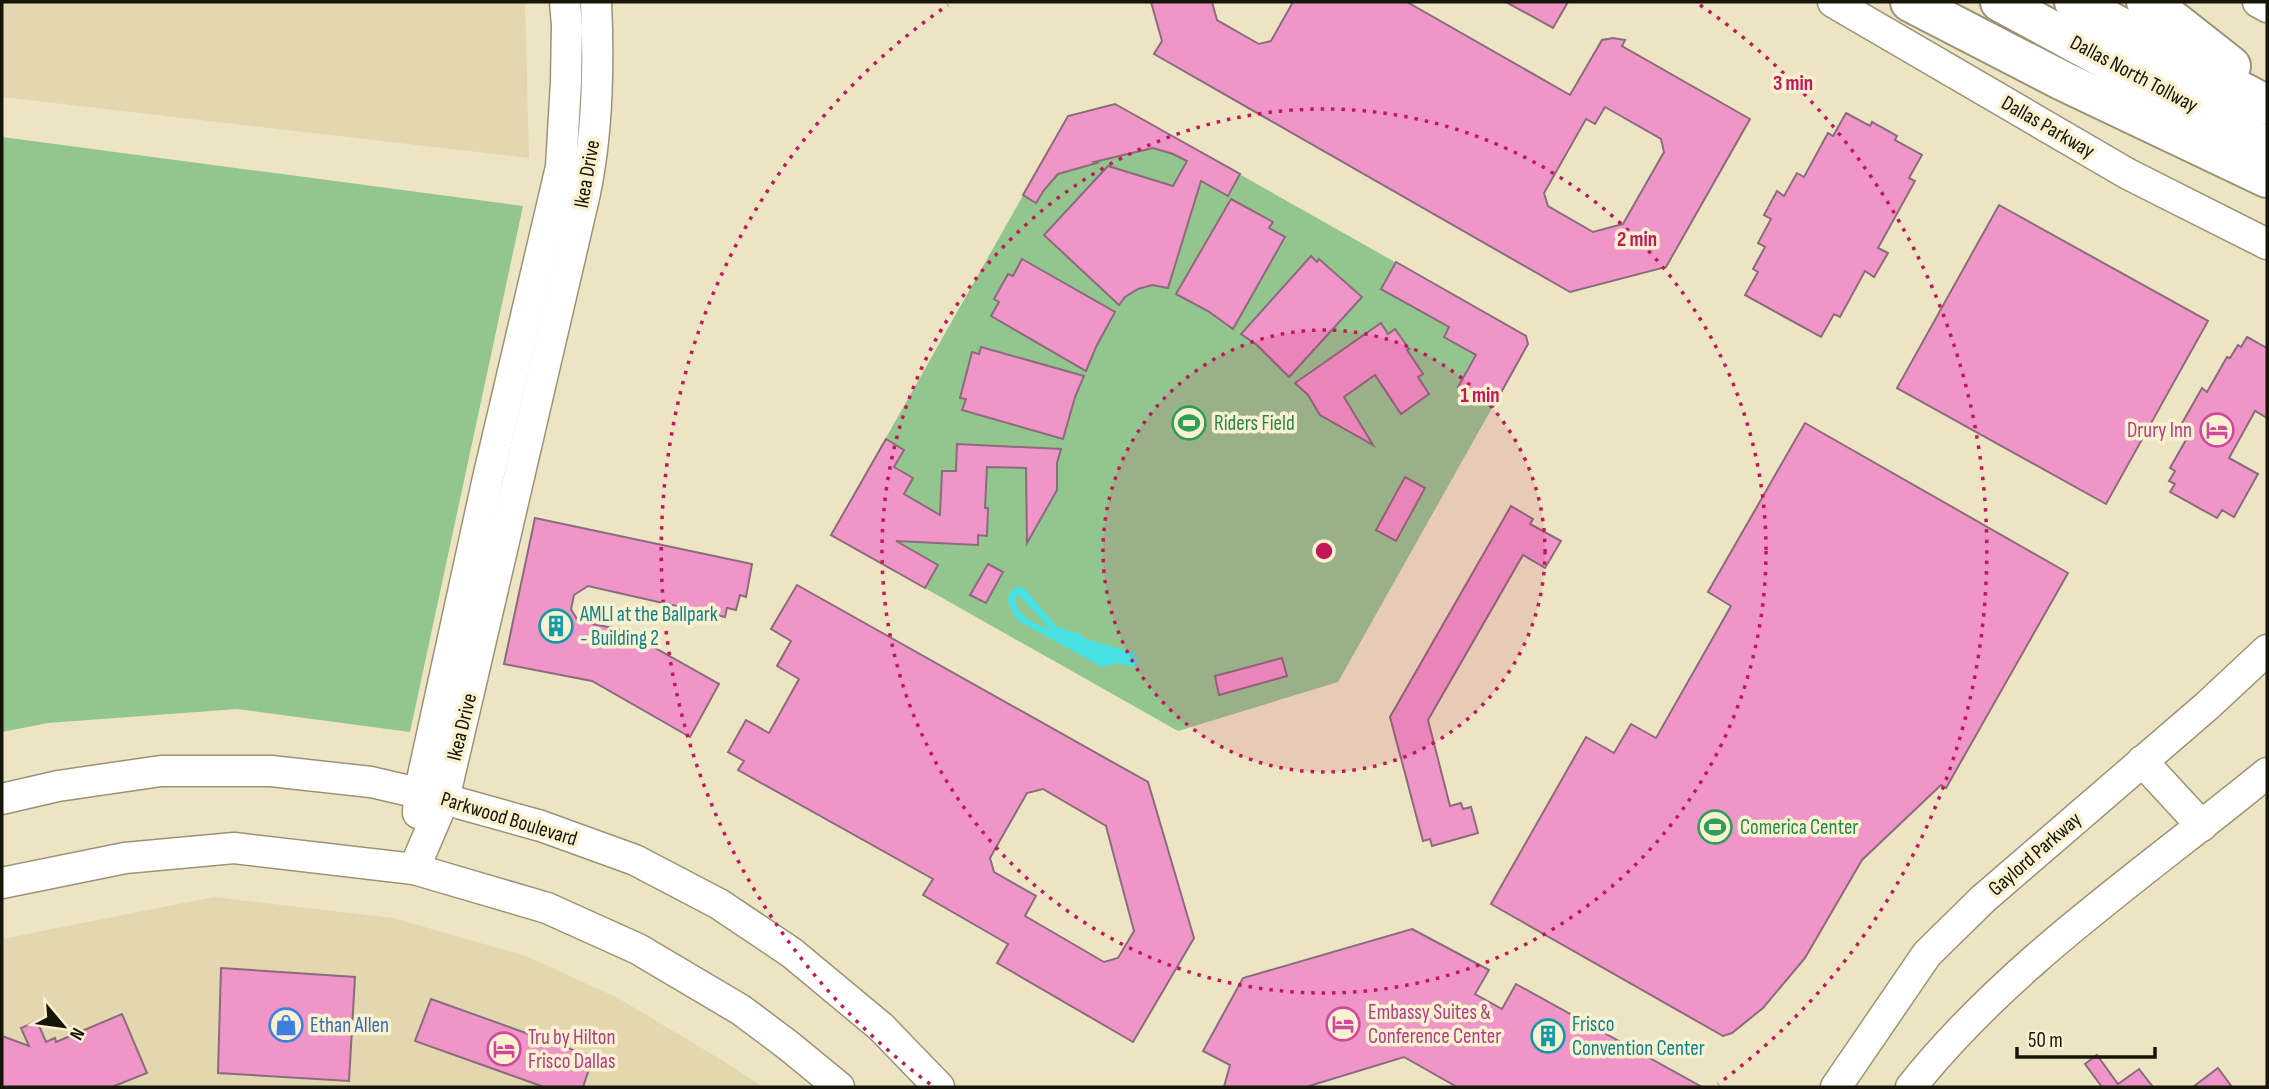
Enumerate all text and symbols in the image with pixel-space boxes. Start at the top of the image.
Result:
street label: Dallas North Tollway [2066,30,2202,118]
text: 3 min [1773,71,1813,96]
street label: Dallas Parkway [1997,90,2099,164]
street label: Ikea Drive [569,138,605,210]
text: 2 min [1617,227,1657,252]
text: 1 min [1460,383,1500,408]
sports icon: Riders Field [1170,404,1208,442]
place label: Riders Field [1214,411,1295,436]
hotel icon: Drury Inn [2198,411,2236,449]
place label: Drury Inn [2127,418,2192,443]
centre of rings [1312,539,1336,563]
place label: AMLI at the Ballpark - Building 2 [579,602,718,651]
building icon: AMLI at the Ballpark - Building 2 [537,607,575,645]
street label: Ikea Drive [442,691,482,763]
street label: Parkwood Boulevard [438,786,580,852]
street label: Gaylord Parkway [1983,807,2087,901]
sports icon: Comerica Center [1696,808,1734,846]
place label: Comerica Center [1740,815,1858,840]
north arrow [28,991,98,1061]
place label: Embassy Suites & Conference Center [1368,1000,1501,1049]
hotel icon: Embassy Suites & Conference Center [1324,1005,1362,1043]
shop icon: Ethan Allen [267,1006,305,1044]
place label: Frisco Convention Center [1572,1012,1705,1061]
place label: Ethan Allen [310,1013,389,1038]
scale bar [2017,1016,2155,1060]
building icon: Frisco Convention Center [1529,1017,1567,1055]
text: N [64,1023,89,1044]
place label: Tru by Hilton Frisco Dallas [528,1025,616,1074]
text: 50 m [2028,1028,2063,1053]
hotel icon: Tru by Hilton Frisco Dallas [485,1030,523,1068]

